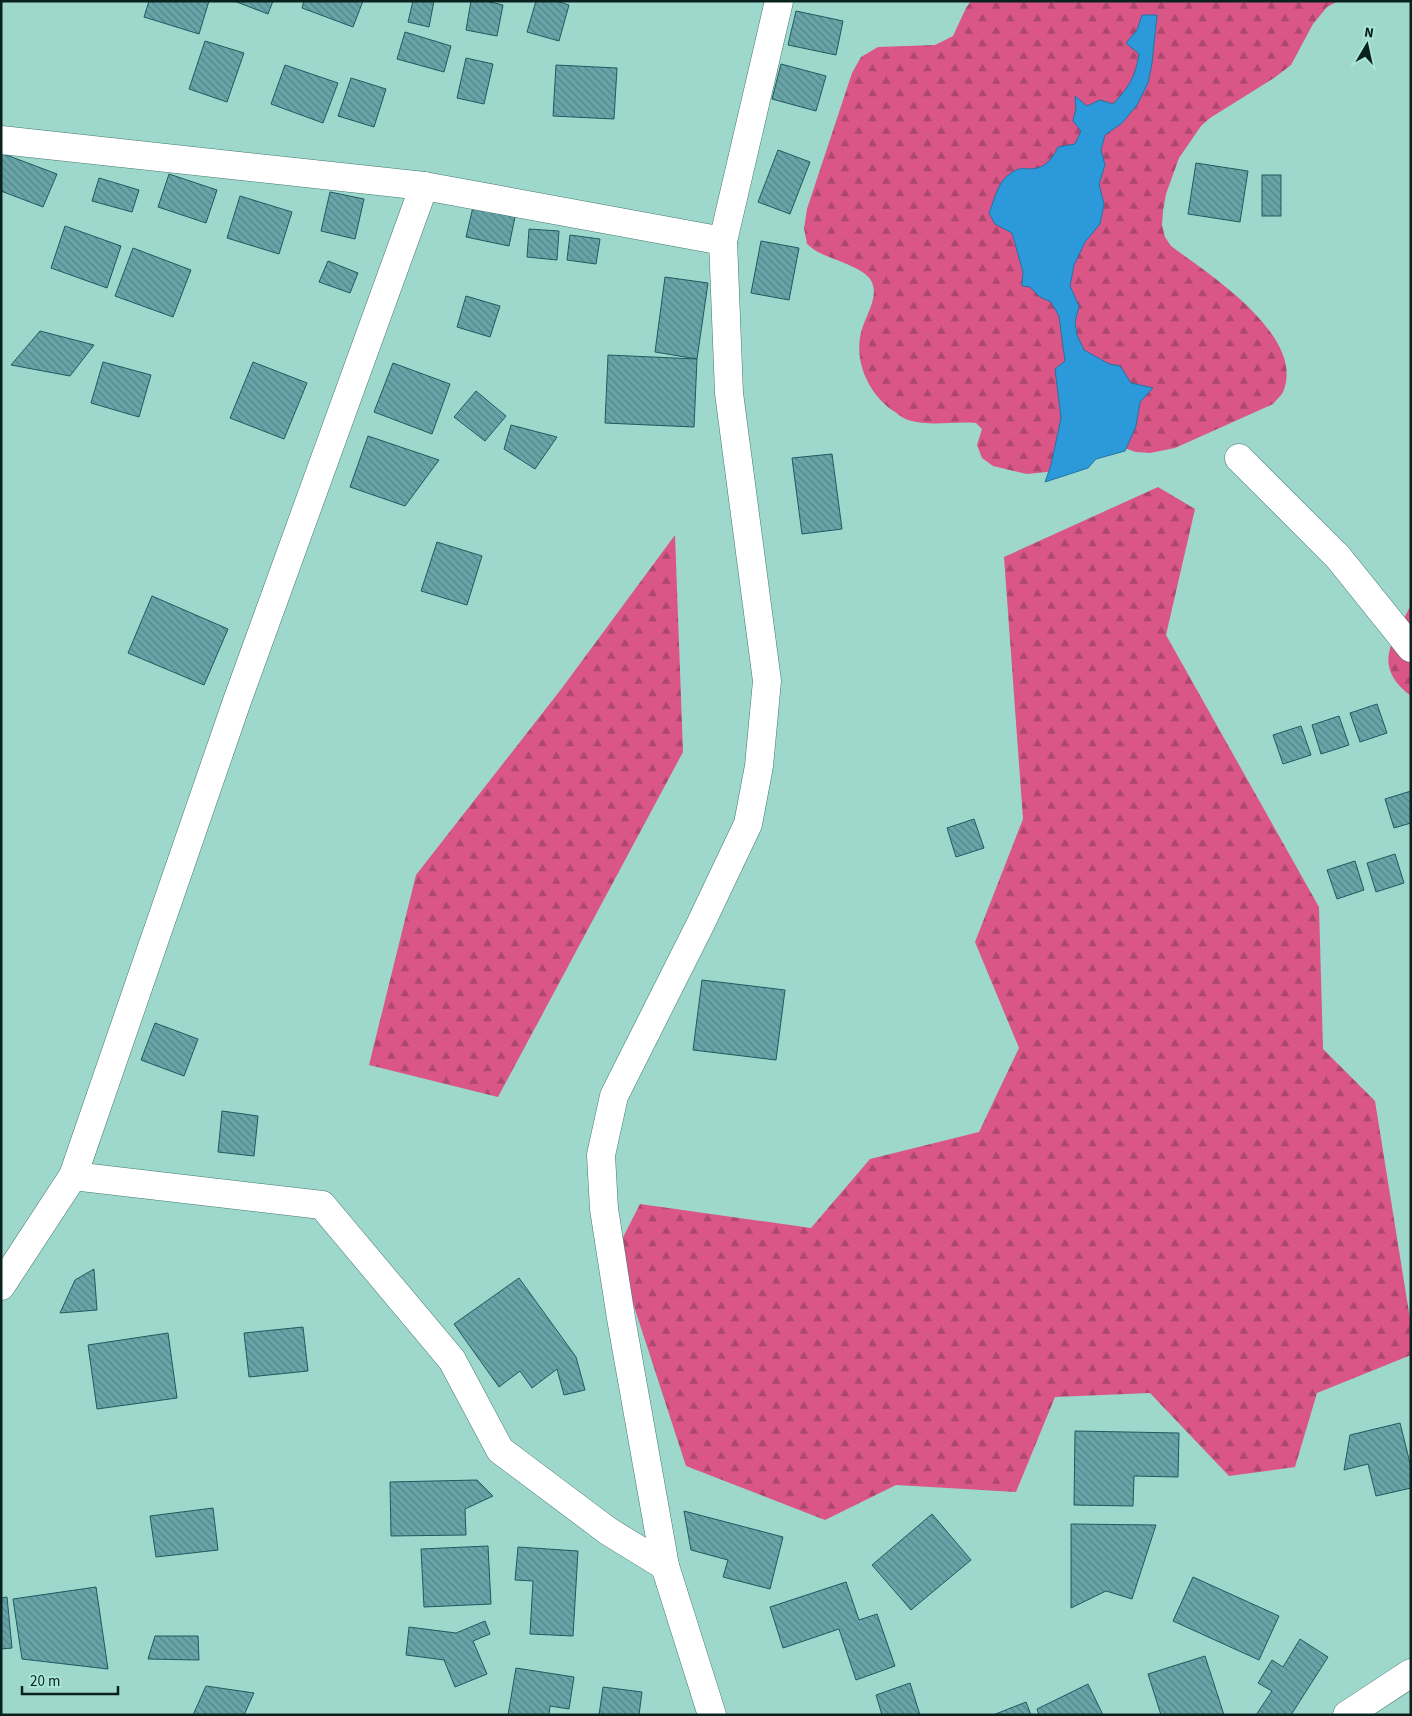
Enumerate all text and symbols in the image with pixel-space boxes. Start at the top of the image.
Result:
north arrow [1342,20,1392,70]
text: N [1363,23,1375,44]
scale bar [22,1664,119,1696]
text: 20 m [30,1671,60,1692]

